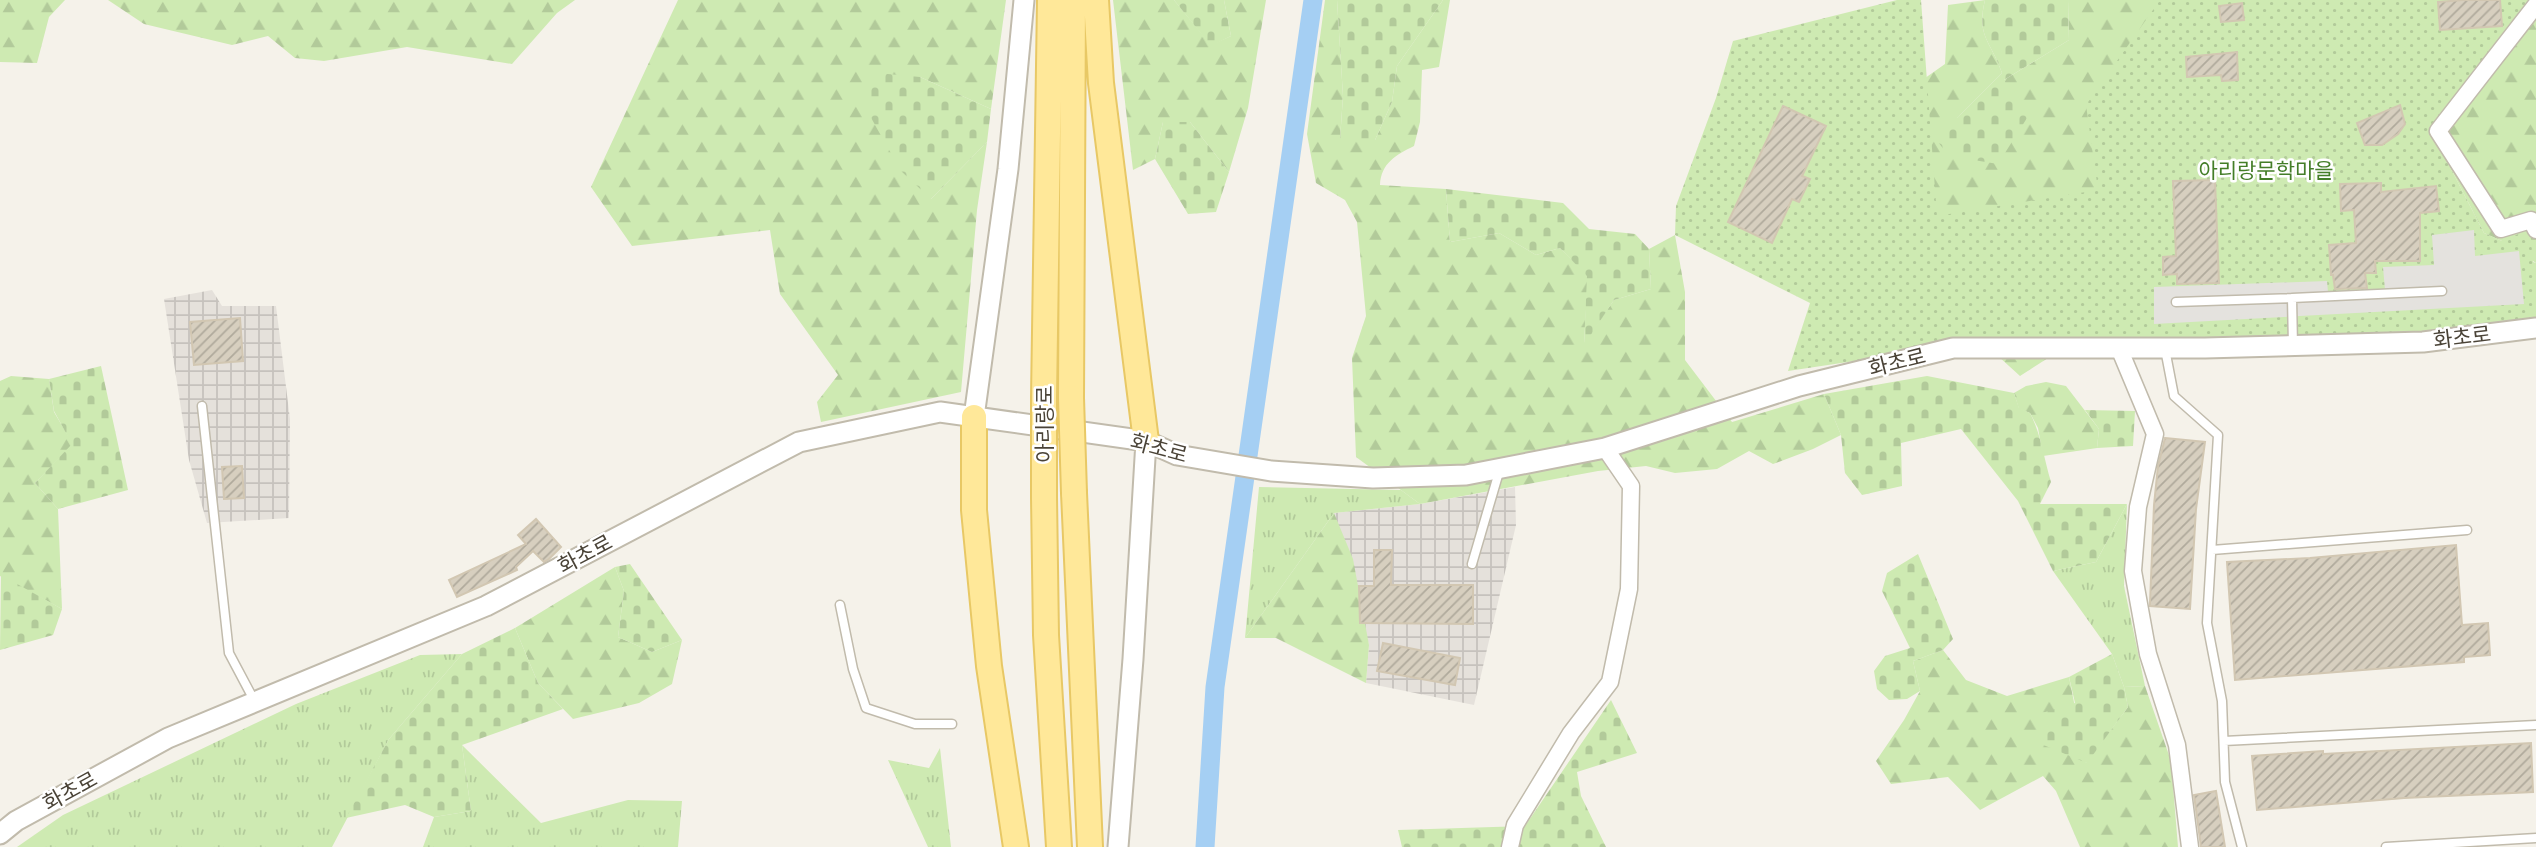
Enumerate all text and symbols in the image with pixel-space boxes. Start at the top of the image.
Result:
park label: 아리랑문학마을 [2198,158,2334,183]
street label: 화초로 [2432,321,2492,353]
street label: 화초로 [1866,343,1928,381]
street label: 아리랑로 [1032,385,1057,463]
street label: 화초로 [1128,428,1190,468]
street label: 화초로 [554,529,616,579]
street label: 화초로 [39,766,101,816]

